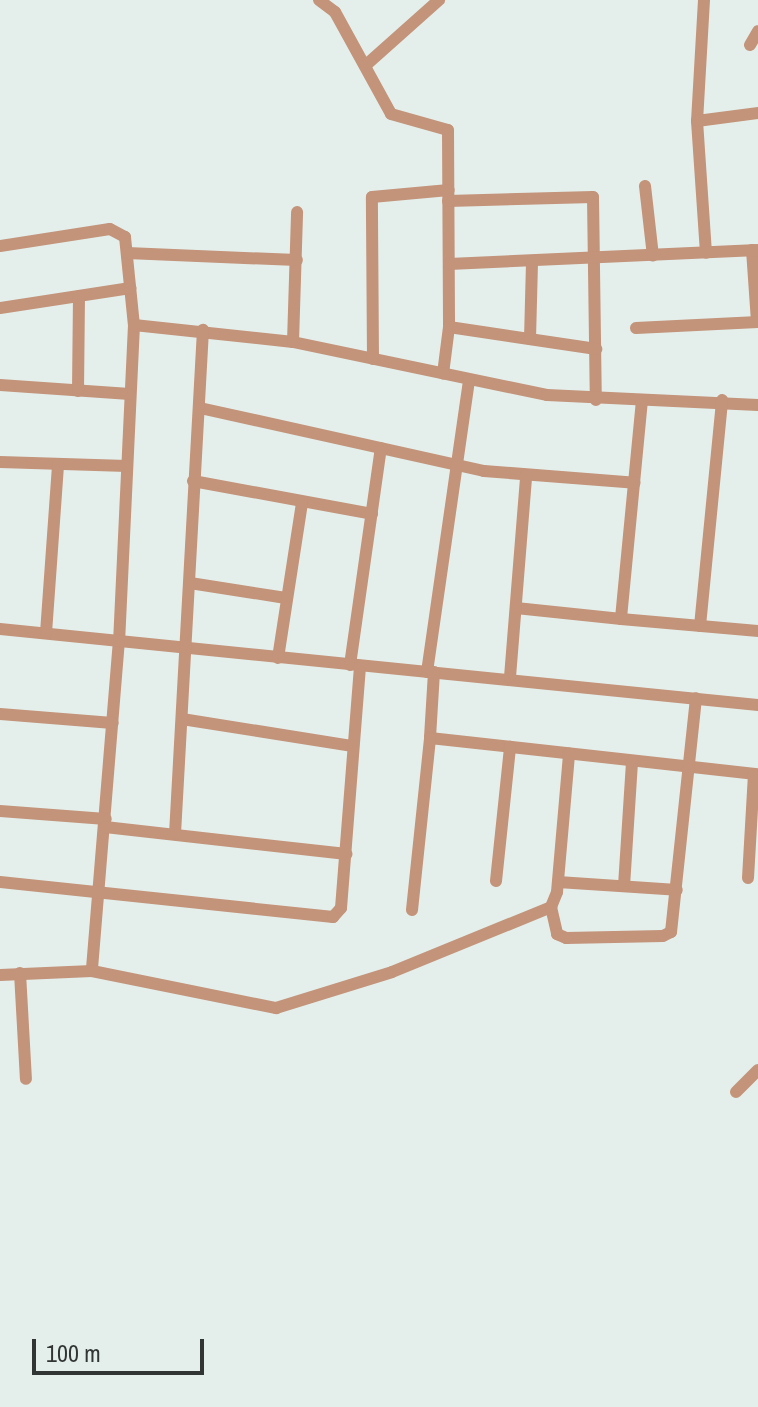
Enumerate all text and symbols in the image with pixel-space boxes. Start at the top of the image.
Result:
scale bar [36,1323,208,1373]
text: 100 m [46,1337,101,1369]

